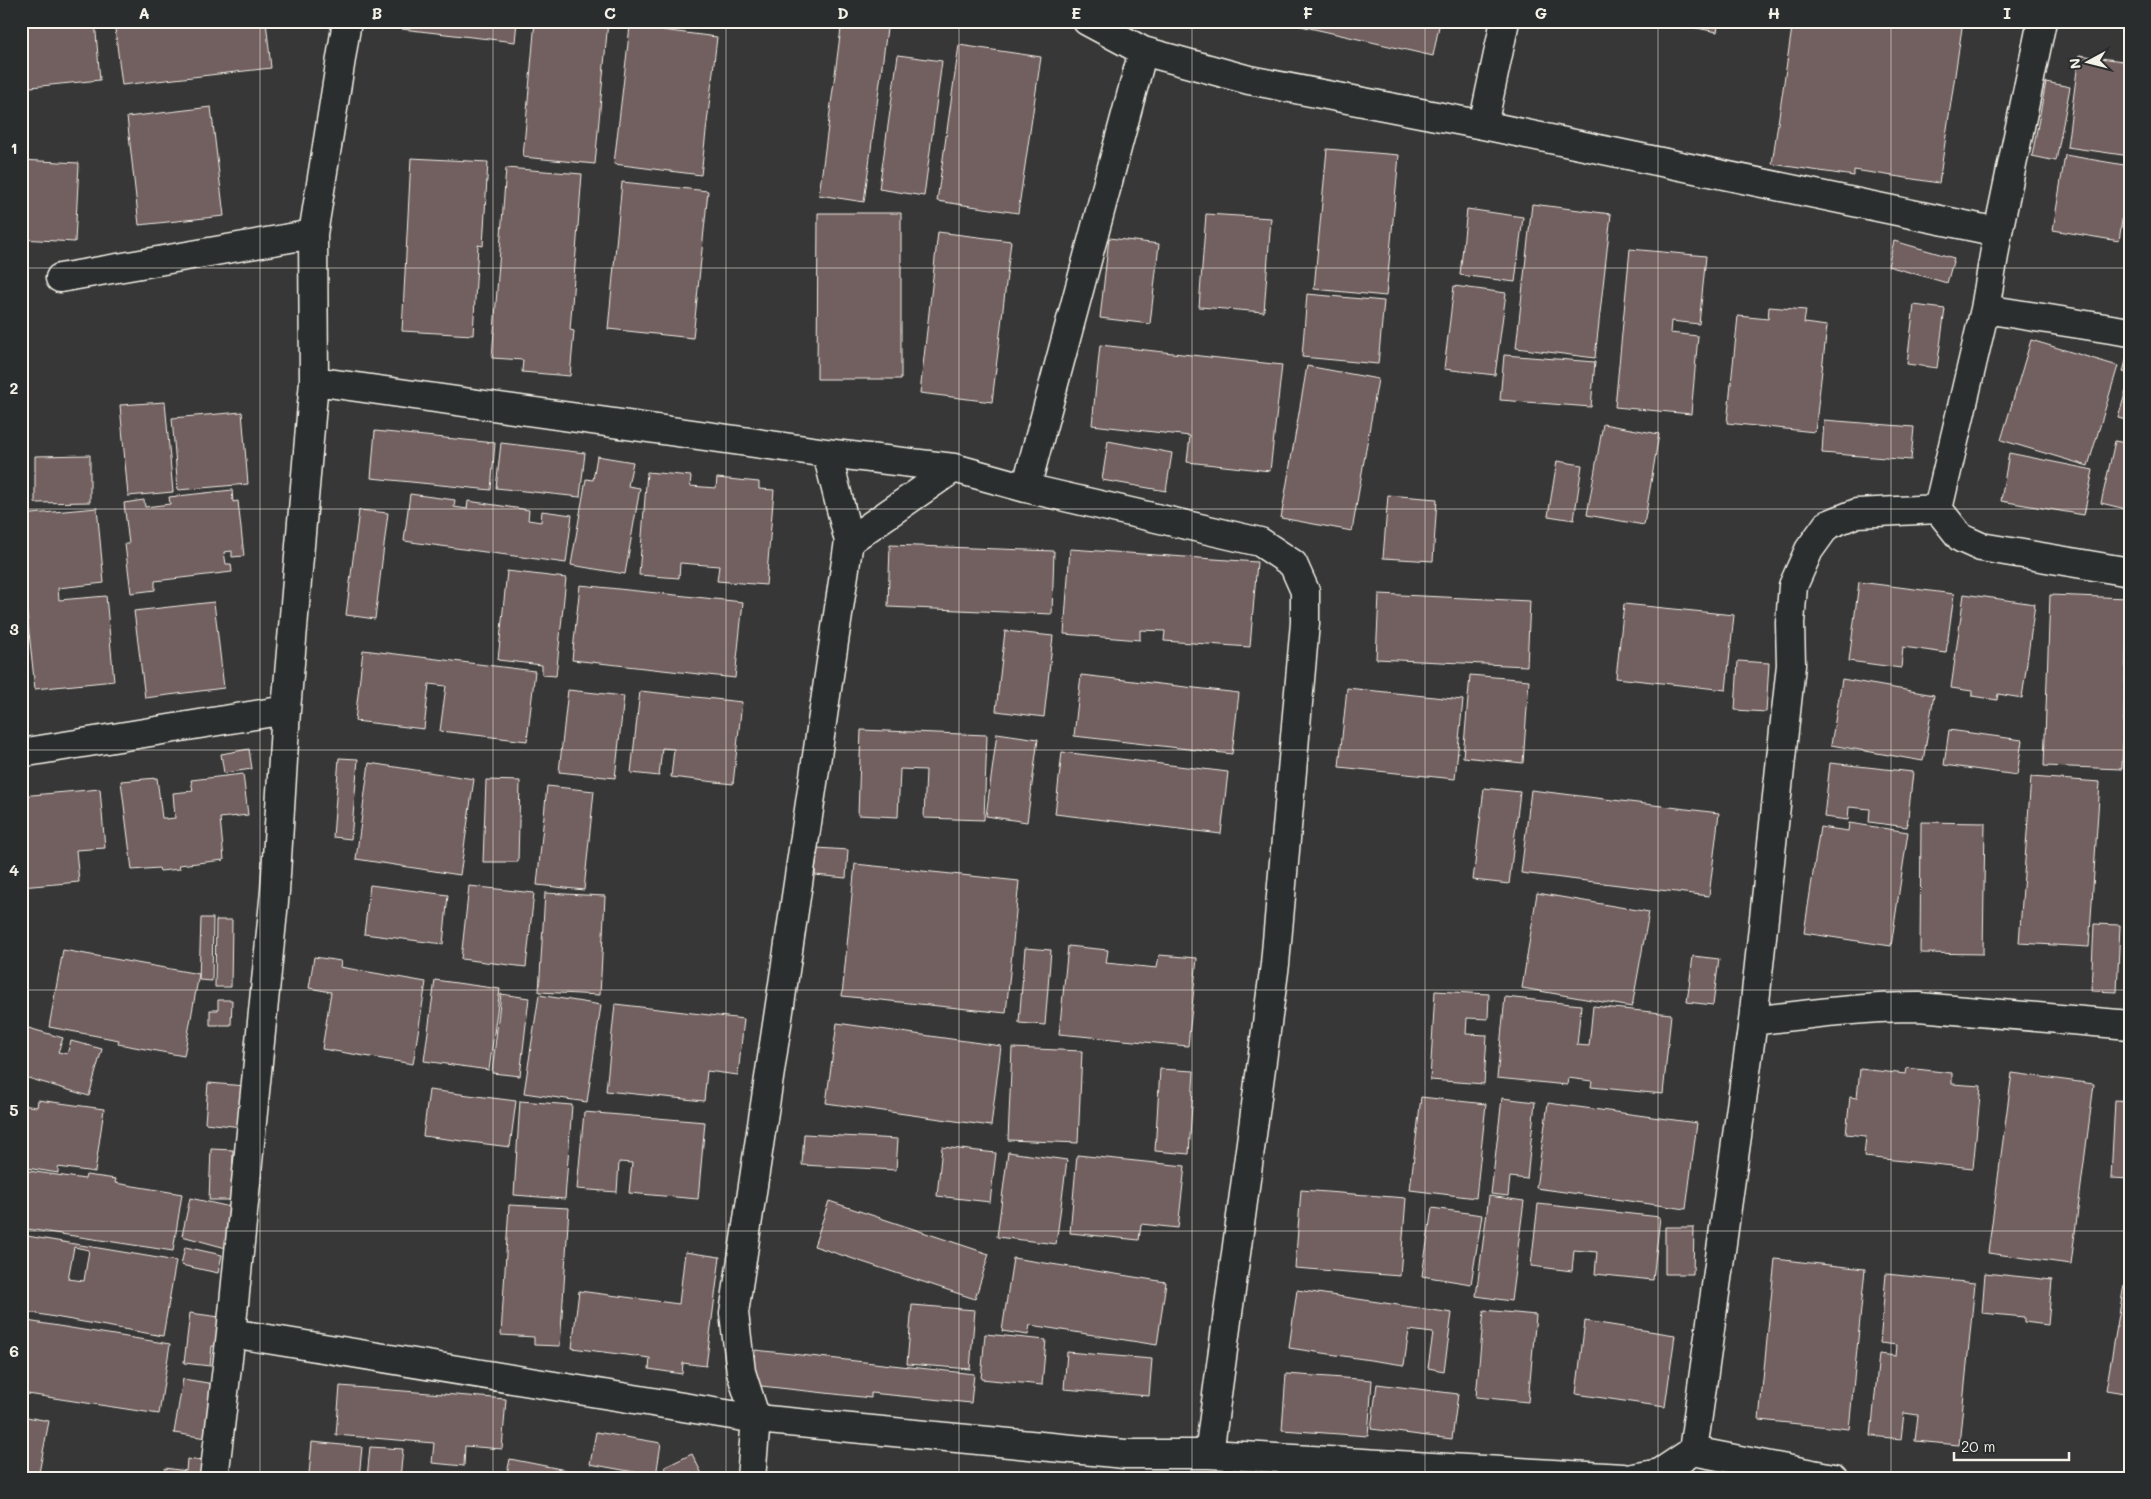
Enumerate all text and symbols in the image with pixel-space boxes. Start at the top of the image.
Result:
text: A [138,2,150,23]
text: B [372,2,382,23]
text: C [604,2,616,23]
text: D [837,2,849,23]
text: E [1071,2,1081,23]
text: F [1303,2,1313,23]
text: G [1535,2,1547,23]
text: H [1768,2,1780,23]
text: I [2003,2,2011,23]
north arrow [2064,38,2114,88]
text: N [2065,57,2085,70]
text: 1 [10,137,18,158]
text: 2 [10,377,19,398]
text: 3 [9,618,19,639]
text: 4 [9,859,19,880]
text: 5 [9,1099,19,1120]
text: 6 [9,1340,19,1361]
scale bar [1954,1429,2068,1461]
text: 20 m [1961,1436,1995,1456]

